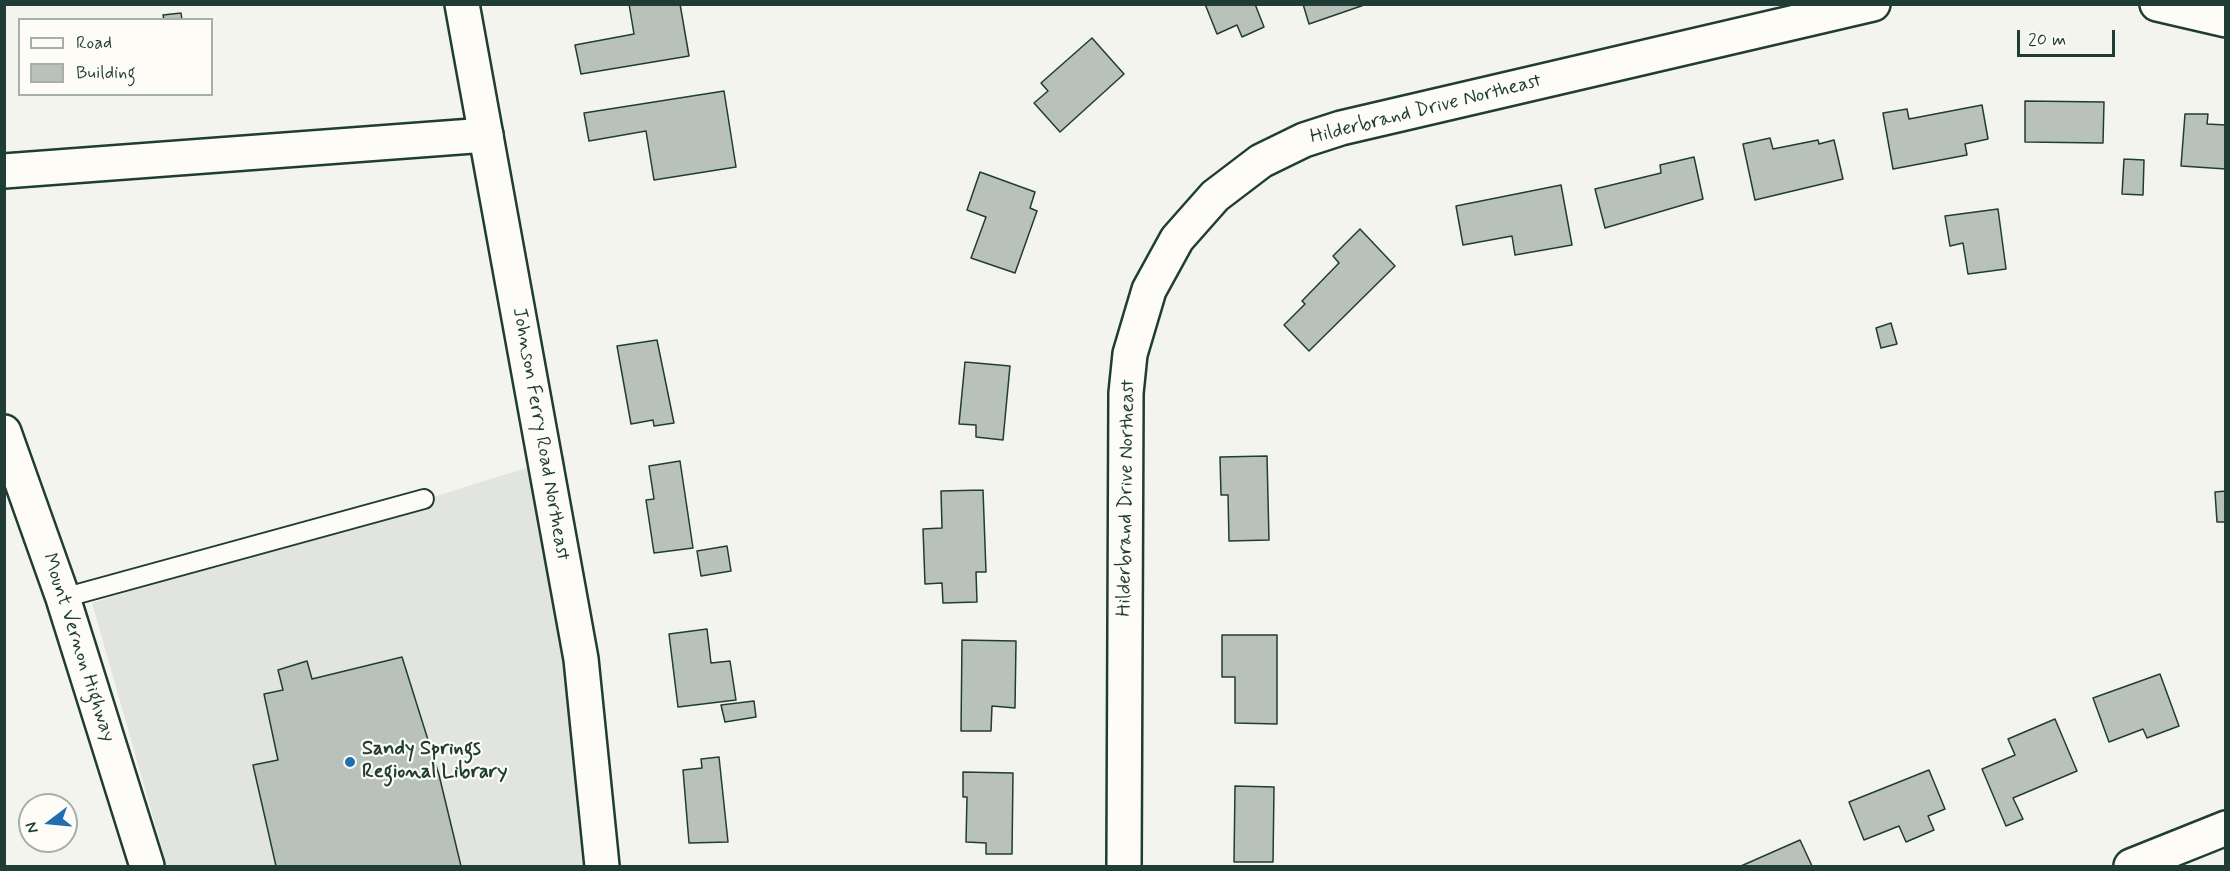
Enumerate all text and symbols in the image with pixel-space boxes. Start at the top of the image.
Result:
legend [18,18,213,96]
scale bar [2020,18,2118,56]
text: 20 m [2028,28,2066,52]
text: Road [76,31,112,55]
text: Building [76,61,136,85]
street label: Hilderbrand Drive Northeast [1308,70,1544,150]
street label: Johnson Ferry Road Northeast [506,306,574,562]
street label: Hilderbrand Drive Northeast [1113,379,1141,617]
street label: Mount Vernon Highway [36,551,120,745]
place label: Sandy Springs Regional Library [362,738,507,785]
marker: Sandy Springs Regional Library [343,755,357,769]
north arrow [18,793,78,853]
text: N [21,820,44,836]

